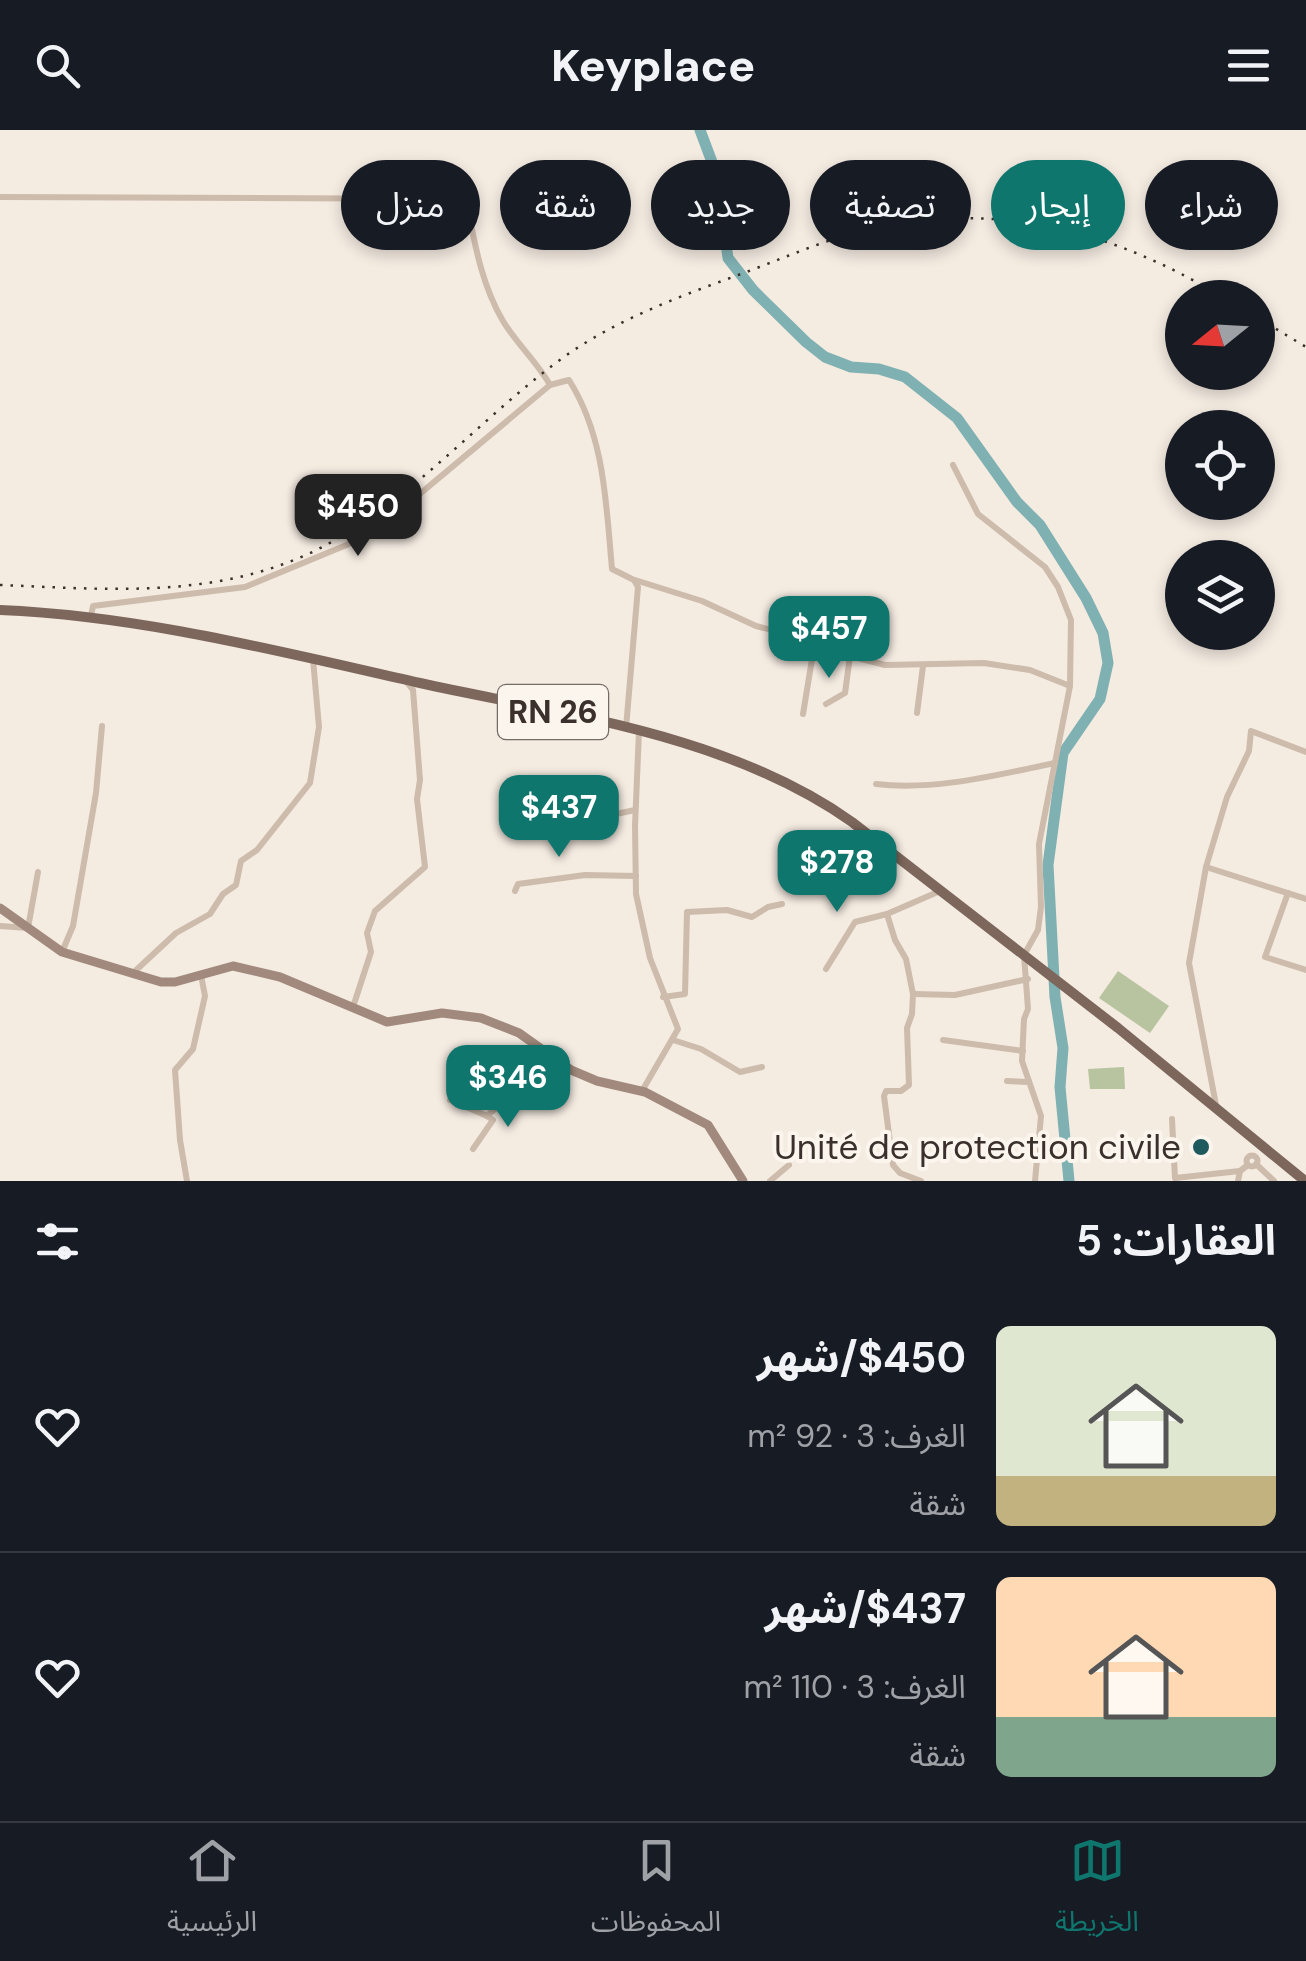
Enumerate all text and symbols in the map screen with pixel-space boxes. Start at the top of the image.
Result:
text: Keyplace [551,36,755,95]
icon: search [30,38,85,93]
icon: menu [1221,38,1276,93]
chip: منزل [341,160,480,250]
chip: شقة [500,160,631,250]
chip: جديد [651,160,790,250]
chip: تصفية [810,160,971,250]
chip: إيجار [991,160,1125,250]
chip: شراء [1145,160,1278,250]
north arrow [1165,280,1275,390]
map controls [1165,280,1275,650]
button: locate [1165,410,1275,520]
pin: $450 [299,474,417,559]
text: $450 [317,485,399,527]
button: layers [1165,540,1275,650]
pin: $457 [770,596,888,681]
text: $457 [791,607,868,649]
road number: RN 26 [498,685,608,739]
pin: $437 [500,775,618,860]
text: $437 [521,786,597,828]
pin: $278 [778,830,896,915]
text: $278 [800,841,874,883]
pin: $346 [449,1045,567,1130]
text: $346 [468,1056,548,1098]
place label: Unité de protection civile [774,1124,1181,1170]
marker: Unité de protection civile [1190,1136,1212,1158]
text: العقارات: 5 [1076,1213,1276,1268]
icon: filters [30,1214,85,1269]
text: $450/شهر [757,1330,966,1385]
icon: home [1076,1366,1196,1486]
icon: heart [30,1399,85,1454]
text: الغرف: 3 · 92 m² [747,1415,966,1457]
text: شقة [910,1483,966,1525]
text: $437/شهر [765,1581,966,1636]
icon: home [1076,1617,1196,1737]
icon: heart [30,1650,85,1705]
text: الغرف: 3 · 110 m² [743,1666,966,1708]
text: شقة [910,1734,966,1776]
tab: الرئيسية [167,1833,257,1952]
tab: المحفوظات [591,1833,721,1952]
tab: الخريطة [1055,1833,1139,1952]

